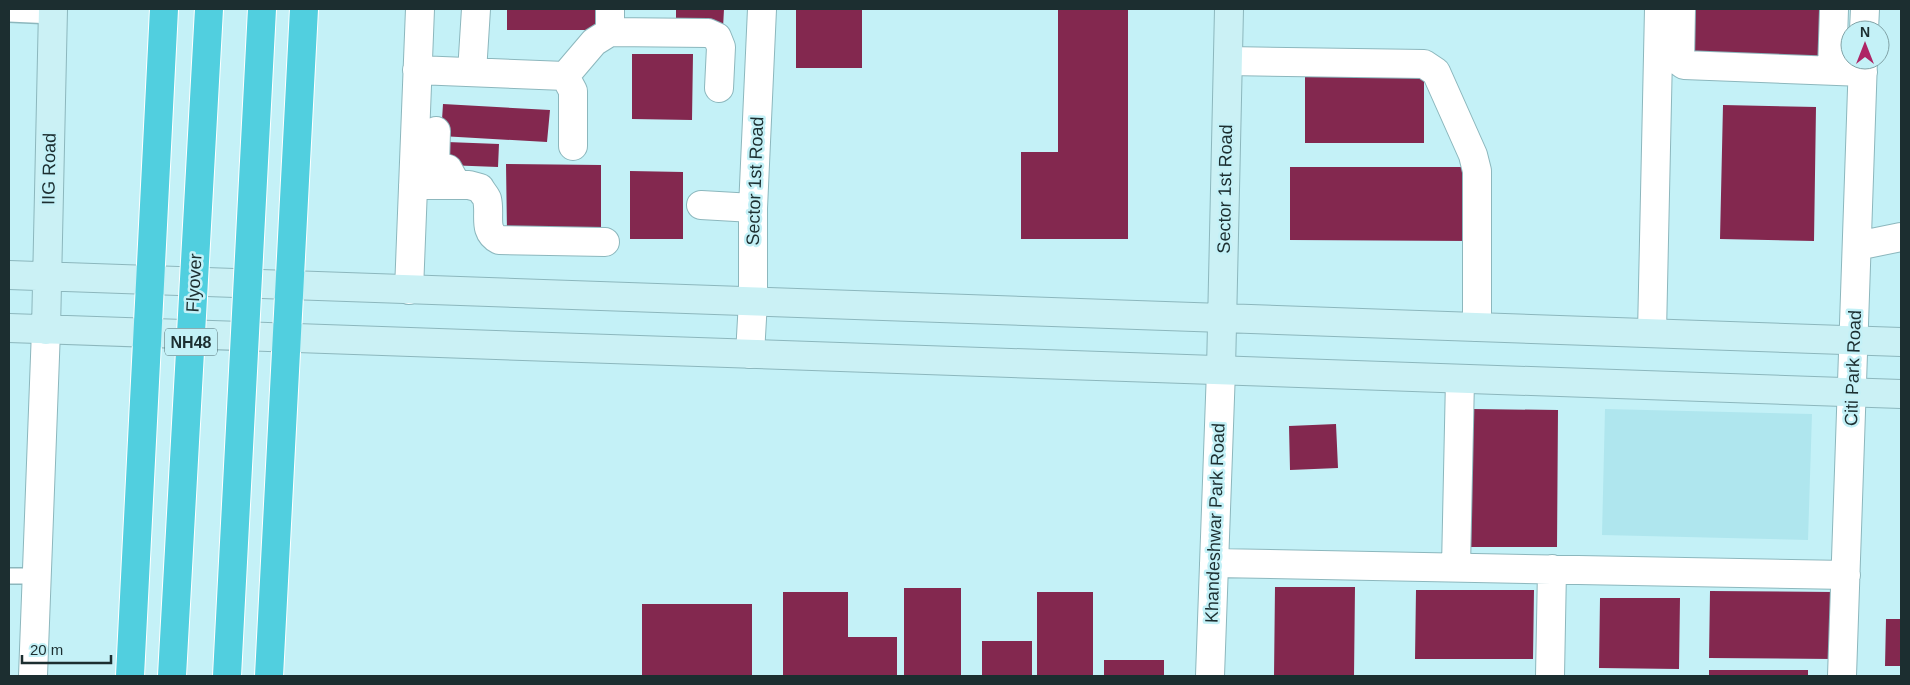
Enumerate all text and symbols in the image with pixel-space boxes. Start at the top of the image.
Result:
north arrow [1840,20,1890,70]
text: N [1860,24,1870,40]
street label: Sector 1st Road [743,116,767,246]
street label: Sector 1st Road [1214,124,1236,254]
street label: IIG Road [38,133,60,205]
street label: Flyover [182,253,206,313]
street label: Citi Park Road [1841,310,1865,426]
road number: NH48 [165,328,217,356]
street label: Khandeshwar Park Road [1202,423,1228,623]
scale bar [22,632,111,664]
text: 20 m [30,641,63,658]

